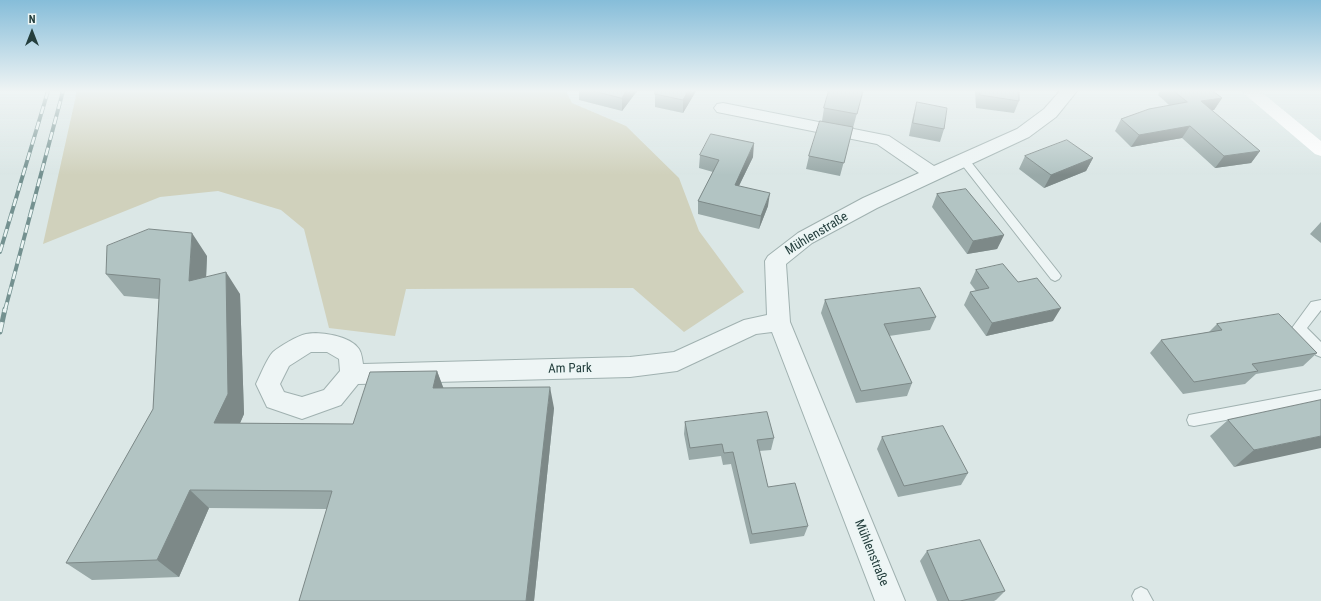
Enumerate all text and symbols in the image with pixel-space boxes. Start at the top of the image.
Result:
north arrow [12,12,52,52]
text: N [29,13,35,26]
street label: Mühlenstraße [783,209,851,259]
street label: Am Park [548,361,592,377]
street label: Mühlenstraße [851,517,891,589]

